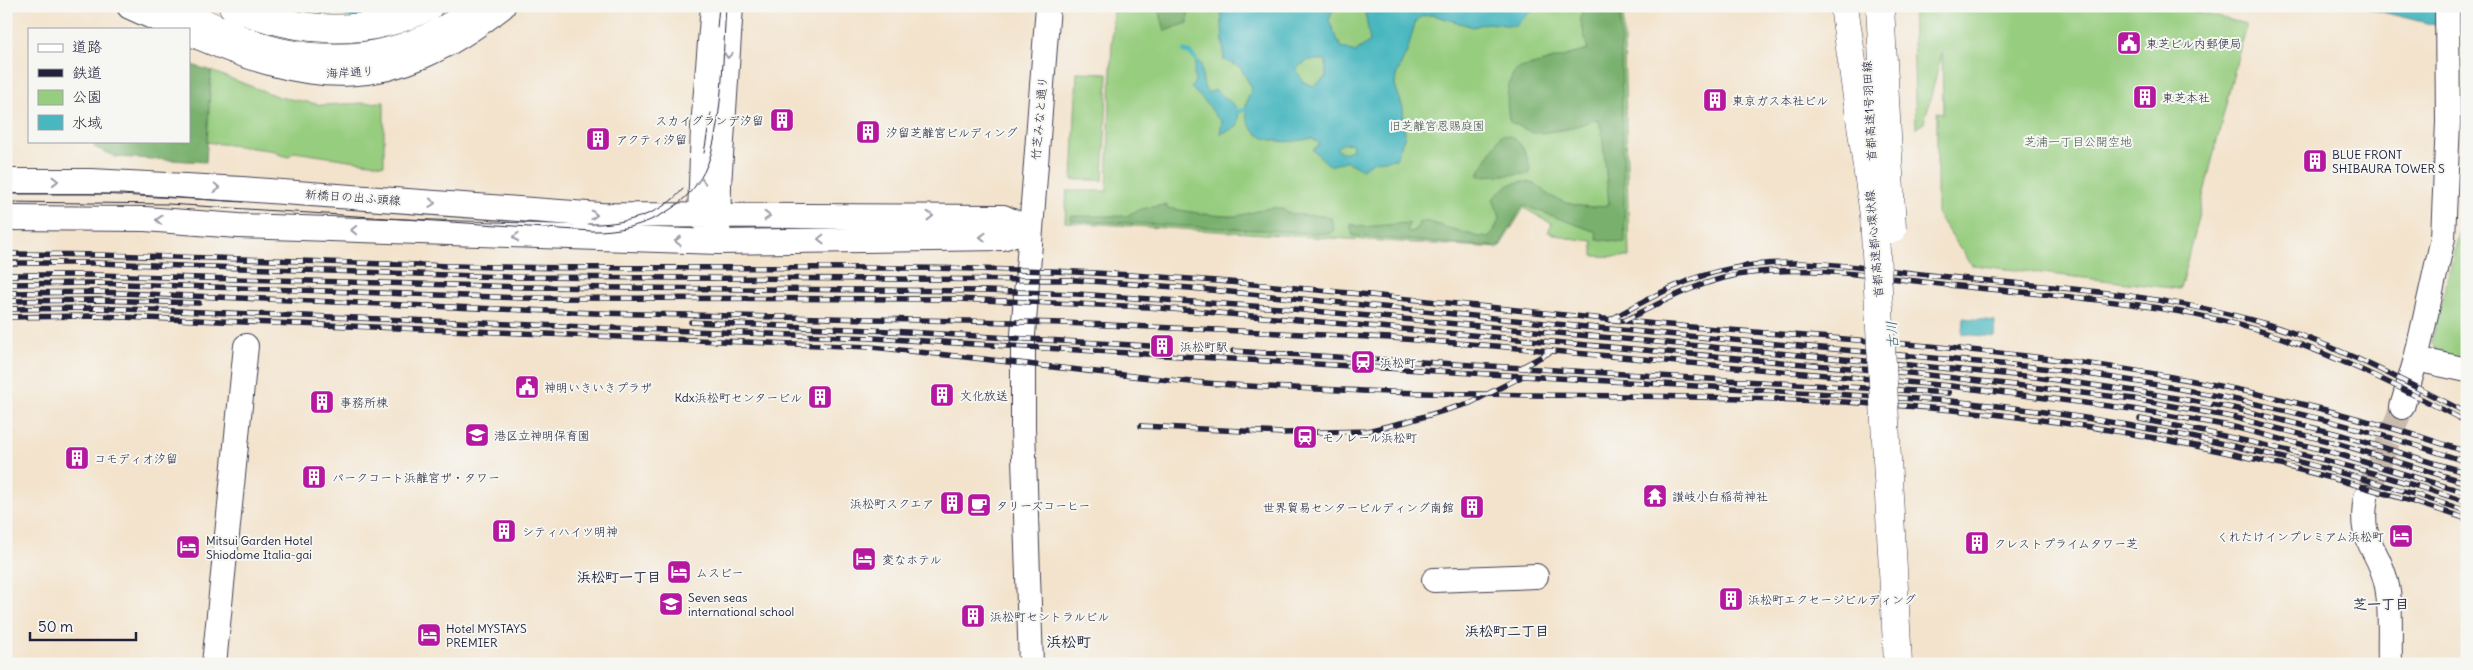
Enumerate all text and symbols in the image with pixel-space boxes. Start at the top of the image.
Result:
legend [28,28,190,142]
public building icon: 東芝ビル内郵便局 [2116,30,2142,56]
place label: 東芝ビル内郵便局 [2146,36,2242,51]
text: 道路 [72,37,102,56]
one-way arrow [722,51,733,59]
street label: 首都高速1号羽田線 [1859,60,1879,162]
text: 鉄道 [72,63,102,82]
street label: 海岸通り [326,63,374,81]
street label: 竹芝みなと通り [1028,75,1050,161]
building icon: 東芝本社 [2132,84,2158,110]
text: 公園 [72,87,102,106]
building icon: 東京ガス本社ビル [1702,87,1728,113]
place label: 東芝本社 [2162,90,2210,105]
place label: 東京ガス本社ビル [1732,93,1828,108]
building icon: スカイグランデ汐留 [769,107,795,133]
text: 水域 [72,113,102,132]
place label: スカイグランデ汐留 [655,113,764,128]
park label: 旧芝離宮恩賜庭園 [1389,118,1485,133]
building icon: 汐留芝離宮ビルディング [855,119,881,145]
place label: 汐留芝離宮ビルディング [886,125,1018,140]
building icon: アクティ汐留 [585,126,611,152]
place label: アクティ汐留 [616,132,687,147]
park label: 芝浦一丁目公開空地 [2024,134,2132,149]
place label: BLUE FRONT SHIBAURA TOWER S [2332,147,2445,176]
building icon: BLUE FRONT SHIBAURA TOWER S [2302,148,2328,174]
one-way arrow [52,176,59,186]
one-way arrow [696,177,707,185]
one-way arrow [214,182,222,193]
street label: 新橋日の出ふ頭線 [305,186,401,208]
street label: 首都高速都心環状線 [1862,190,1886,298]
one-way arrow [428,197,436,208]
one-way arrow [590,210,598,220]
one-way arrow [763,210,771,221]
one-way arrow [926,211,934,221]
one-way arrow [155,215,163,226]
one-way arrow [349,225,357,236]
one-way arrow [512,231,520,242]
one-way arrow [979,232,987,243]
one-way arrow [816,234,824,245]
one-way arrow [674,235,682,246]
water label: 古川 [1882,321,1902,349]
building icon: 浜松町駅 [1149,333,1175,359]
place label: 浜松町駅 [1180,339,1228,354]
station icon: 浜松町 [1350,349,1376,375]
place label: 浜松町 [1380,355,1416,370]
public building icon: 神明いきいきプラザ [514,374,540,400]
place label: 神明いきいきプラザ [544,380,652,395]
building icon: 文化放送 [929,382,955,408]
building icon: Kdx浜松町センタービル [807,384,833,410]
place label: 文化放送 [960,388,1008,403]
building icon: 事務所棟 [309,389,335,415]
place label: Kdx浜松町センタービル [674,390,802,405]
place label: 事務所棟 [340,395,388,410]
school or university icon: 港区立神明保育園 [464,422,490,448]
station icon: モノレール浜松町 [1292,424,1318,450]
place label: 港区立神明保育園 [494,428,590,443]
place label: モノレール浜松町 [1322,430,1417,445]
building icon: コモディオ汐留 [64,445,90,471]
place label: コモディオ汐留 [94,451,178,466]
building icon: パークコート浜離宮ザ・タワー [301,464,327,490]
place label: パークコート浜離宮ザ・タワー [332,470,500,485]
temple icon: 讃岐小白稲荷神社 [1642,483,1668,509]
place label: 讃岐小白稲荷神社 [1672,489,1768,504]
building icon: 浜松町スクエア [939,490,965,516]
cafe icon: タリーズコーヒー [966,492,992,518]
building icon: 世界貿易センタービルディング南館 [1459,494,1485,520]
place label: 浜松町スクエア [850,496,934,511]
place label: タリーズコーヒー [996,498,1090,513]
place label: 世界貿易センタービルディング南館 [1263,500,1454,515]
building icon: シティハイツ明神 [491,518,517,544]
hotel icon: くれたけインプレミアム浜松町 [2388,523,2414,549]
place label: シティハイツ明神 [522,524,618,539]
place label: くれたけインプレミアム浜松町 [2217,529,2384,544]
building icon: クレストプライムタワー芝 [1964,530,1990,556]
place label: Mitsui Garden Hotel Shiodome Italia-gai [206,533,312,562]
hotel icon: Mitsui Garden Hotel Shiodome Italia-gai [175,534,201,560]
place label: クレストプライムタワー芝 [1994,536,2138,551]
hotel icon: 変なホテル [851,546,877,572]
place label: 変なホテル [882,552,942,567]
hotel icon: ムスビー [666,559,692,585]
place label: ムスビー [696,565,743,580]
district label: 浜松町一丁目 [577,568,661,586]
building icon: 浜松町エクセージビルディング [1718,586,1744,612]
place label: Seven seas international school [688,590,794,619]
school or university icon: Seven seas international school [658,591,684,617]
place label: 浜松町エクセージビルディング [1748,592,1916,607]
district label: 芝一丁目 [2353,595,2409,613]
building icon: 浜松町セントラルビル [960,603,986,629]
place label: 浜松町セントラルビル [990,609,1109,624]
scale bar [30,610,136,642]
text: 50 m [38,617,73,636]
place label: Hotel MYSTAYS PREMIER [446,621,527,650]
hotel icon: Hotel MYSTAYS PREMIER [416,622,442,648]
district label: 浜松町二丁目 [1465,622,1549,640]
district label: 浜松町 [1046,632,1092,651]

